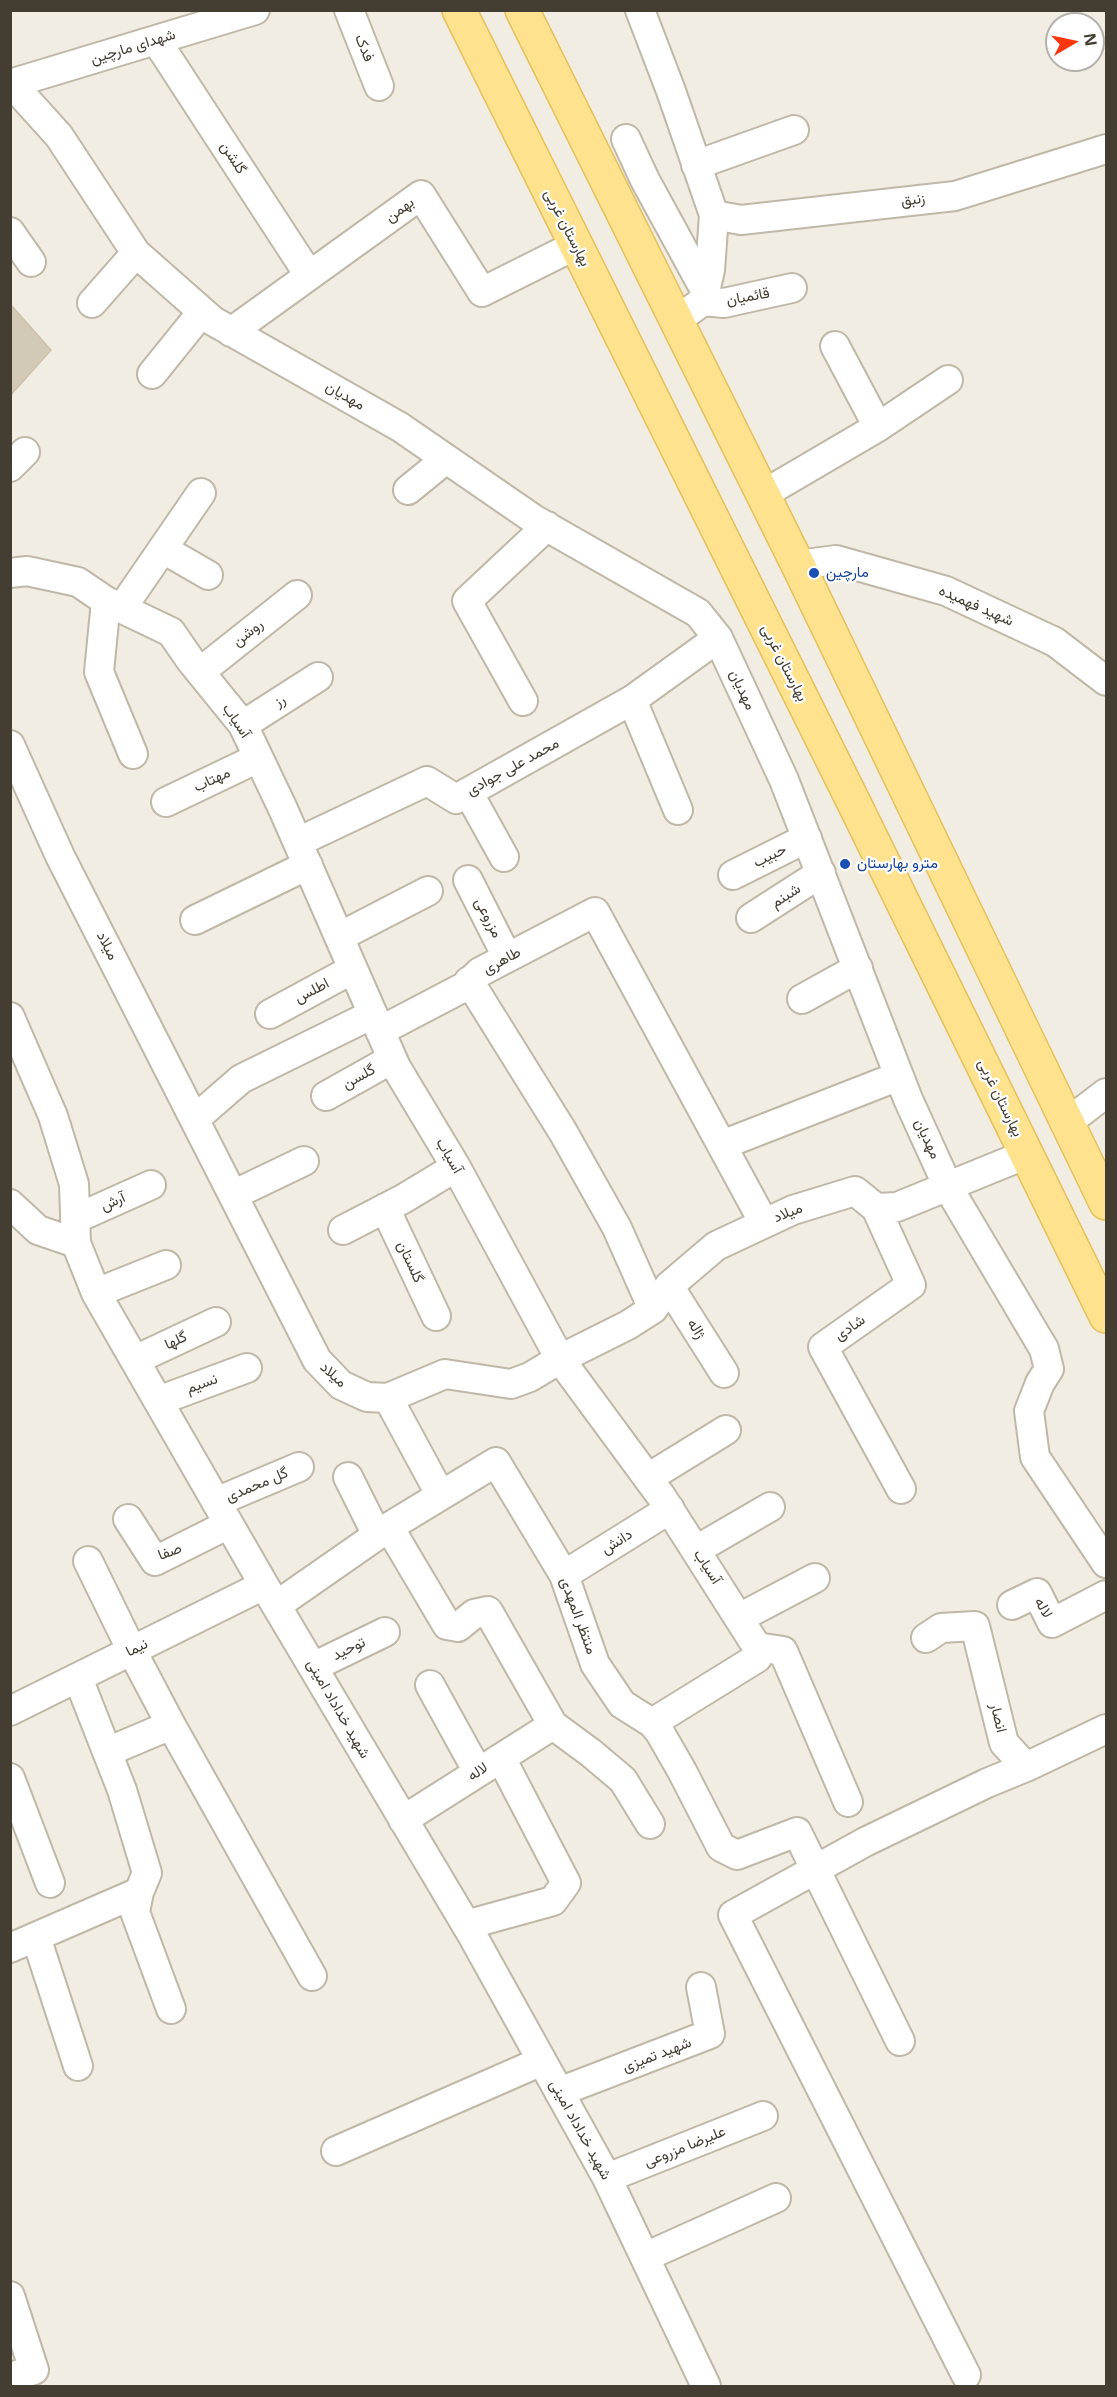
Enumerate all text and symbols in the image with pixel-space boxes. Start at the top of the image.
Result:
north arrow [1045,12,1105,72]
street label: شهدای مارچین [88,26,178,68]
text: N [1079,31,1103,48]
street label: فدک [350,32,378,64]
street label: گلشن [216,138,250,178]
street label: بهارستان غربی [540,186,594,270]
street label: زنبق [900,190,926,210]
street label: بهمن [382,194,418,226]
street label: قائمیان [725,284,771,310]
street label: مهدیان [322,378,368,414]
place label: مارچین [826,564,869,582]
marker: مارچین [807,566,821,580]
street label: شهید فهمیده [936,582,1016,630]
street label: روشن [229,615,267,651]
street label: بهارستان غربی [757,621,811,705]
street label: مهدیان [725,667,759,713]
street label: رز [271,691,289,711]
street label: آسیاب [218,700,254,742]
street label: محمد علی جوادی [464,734,562,800]
street label: مهتاب [191,764,233,796]
street label: حبیب [750,840,790,872]
place label: مترو بهارستان [857,855,938,873]
marker: مترو بهارستان [838,857,852,871]
street label: شبنم [768,880,804,912]
street label: مزروعی [470,895,506,941]
street label: میلاد [92,929,122,963]
street label: طاهری [480,943,524,979]
street label: اطلس [292,974,332,1008]
street label: بهارستان غربی [973,1056,1027,1140]
street label: گلسن [339,1061,379,1093]
street label: مهدیان [910,1116,944,1162]
street label: آسیاب [432,1135,466,1177]
street label: آرش [98,1189,128,1215]
street label: میلاد [771,1199,805,1227]
street label: گلستان [393,1238,427,1286]
street label: شادی [831,1311,869,1345]
street label: ژاله [683,1316,709,1342]
street label: گلها [162,1328,190,1354]
street label: میلاد [316,1358,350,1392]
street label: نسیم [184,1370,220,1398]
street label: گل محمدی [223,1464,291,1506]
street label: دانش [598,1525,636,1559]
street label: صفا [156,1539,184,1565]
street label: آسیاب [689,1546,725,1588]
street label: منتظر المهدی [556,1575,600,1657]
street label: لاله [1030,1595,1056,1621]
street label: توحید [329,1633,369,1665]
street label: نیما [123,1635,151,1661]
street label: شهید خداداد امینی [302,1656,374,1762]
street label: انصار [986,1701,1010,1735]
street label: لاله [464,1759,492,1785]
street label: شهید تمیزی [620,2034,694,2076]
street label: شهید خداداد امینی [545,2077,615,2183]
street label: علیرضا مزروعی [642,2123,728,2171]

